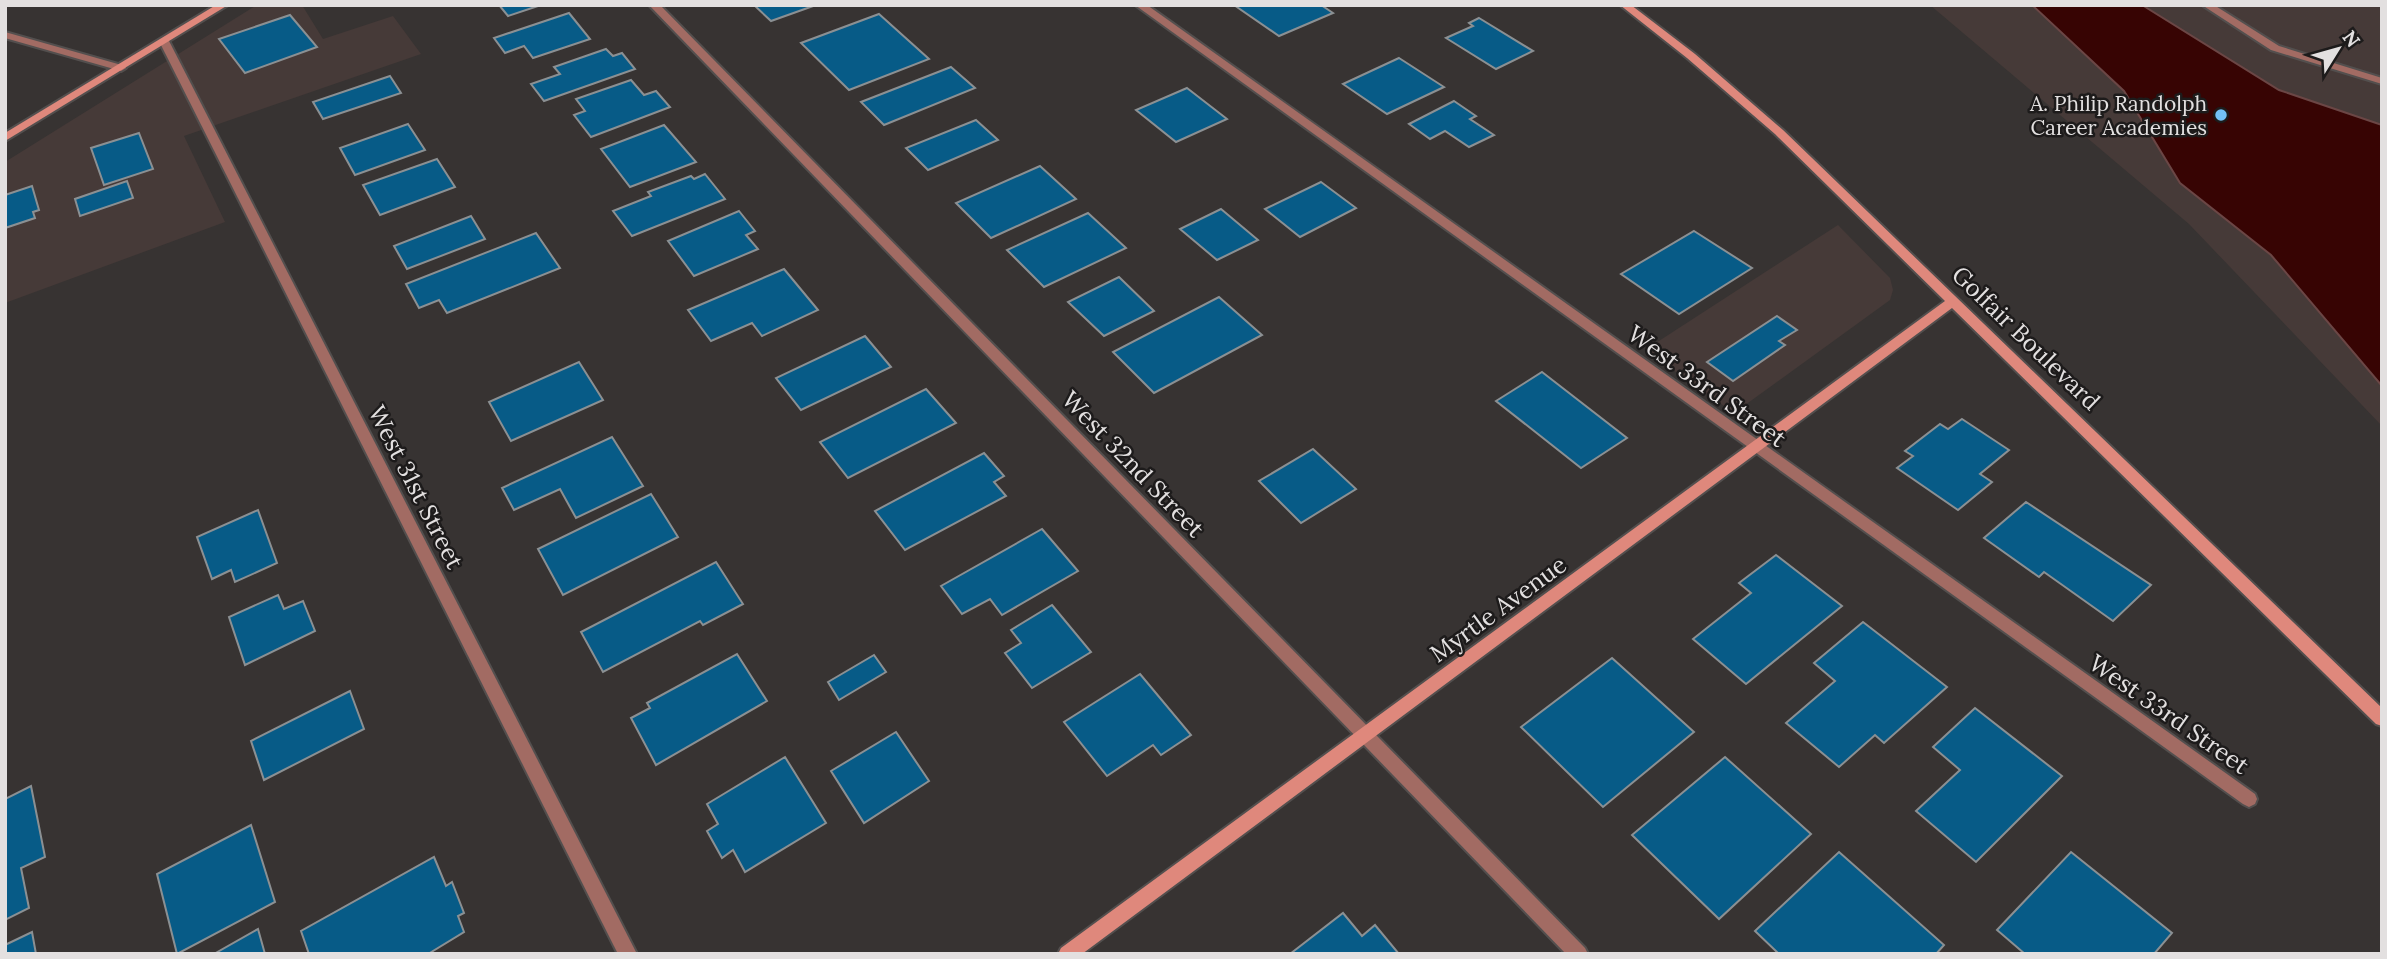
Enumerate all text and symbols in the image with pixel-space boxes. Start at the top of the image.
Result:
north arrow [2303,14,2373,84]
text: N [2338,26,2366,52]
place label: A. Philip Randolph Career Academies [2029,90,2207,141]
marker: A. Philip Randolph Career Academies [2213,107,2229,123]
street label: Golfair Boulevard [1945,259,2107,417]
street label: West 33rd Street [1622,318,1793,454]
street label: West 32nd Street [1055,384,1211,544]
street label: West 31st Street [361,400,471,575]
street label: Myrtle Avenue [1424,549,1572,669]
street label: West 33rd Street [2083,647,2256,781]

